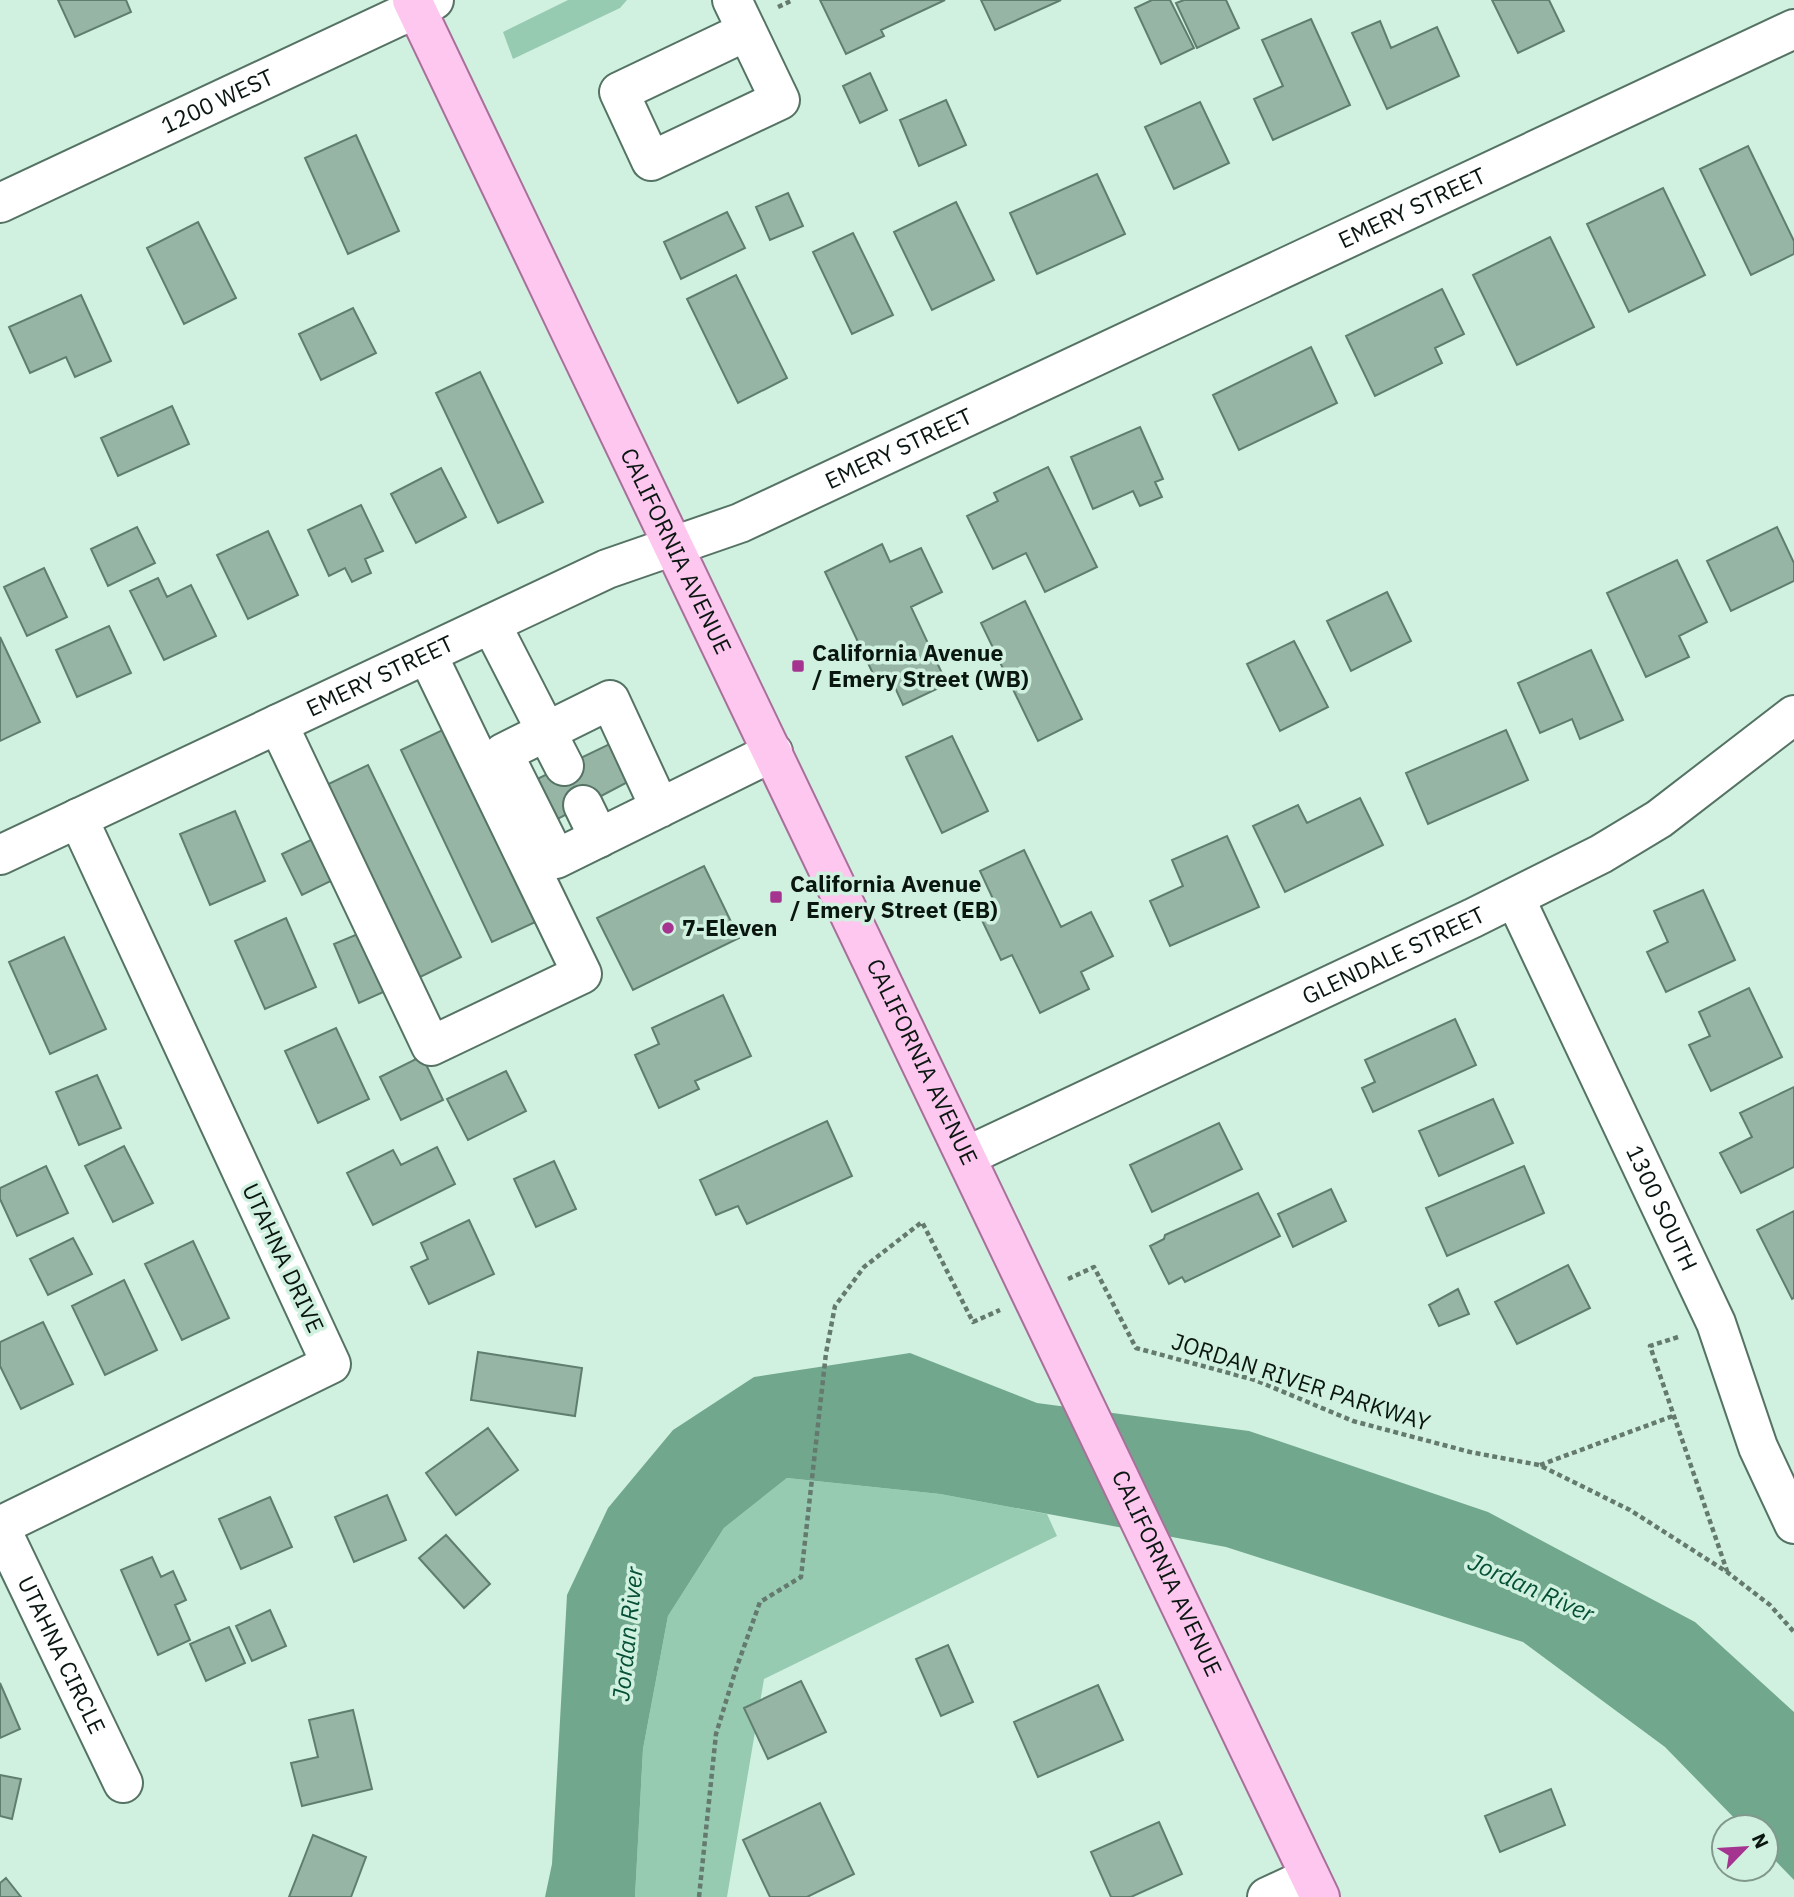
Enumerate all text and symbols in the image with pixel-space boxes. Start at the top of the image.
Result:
street label: 1200 WEST [156,61,278,140]
street label: EMERY STREET [1333,160,1490,255]
street label: EMERY STREET [820,400,977,495]
street label: CALIFORNIA AVENUE [614,443,739,659]
street label: EMERY STREET [301,628,458,723]
place label: California Avenue / Emery Street (WB) [812,637,1029,693]
marker: California Avenue / Emery Street (WB) [790,658,806,674]
place label: California Avenue / Emery Street (EB) [790,868,998,924]
marker: California Avenue / Emery Street (EB) [768,889,784,905]
street label: GLENDALE STREET [1297,899,1489,1010]
place label: 7-Eleven [682,912,778,942]
marker: 7-Eleven [660,920,676,936]
street label: CALIFORNIA AVENUE [861,953,985,1169]
street label: 1300 SOUTH [1620,1140,1705,1275]
street label: UTAHNA DRIVE [236,1178,332,1337]
street label: JORDAN RIVER PARKWAY [1168,1325,1435,1437]
street label: CALIFORNIA AVENUE [1106,1465,1230,1681]
water label: Jordan River [1463,1545,1601,1630]
water label: Jordan River [604,1564,650,1703]
street label: UTAHNA CIRCLE [12,1571,113,1739]
north arrow [1710,1813,1780,1883]
text: N [1747,1830,1774,1852]

